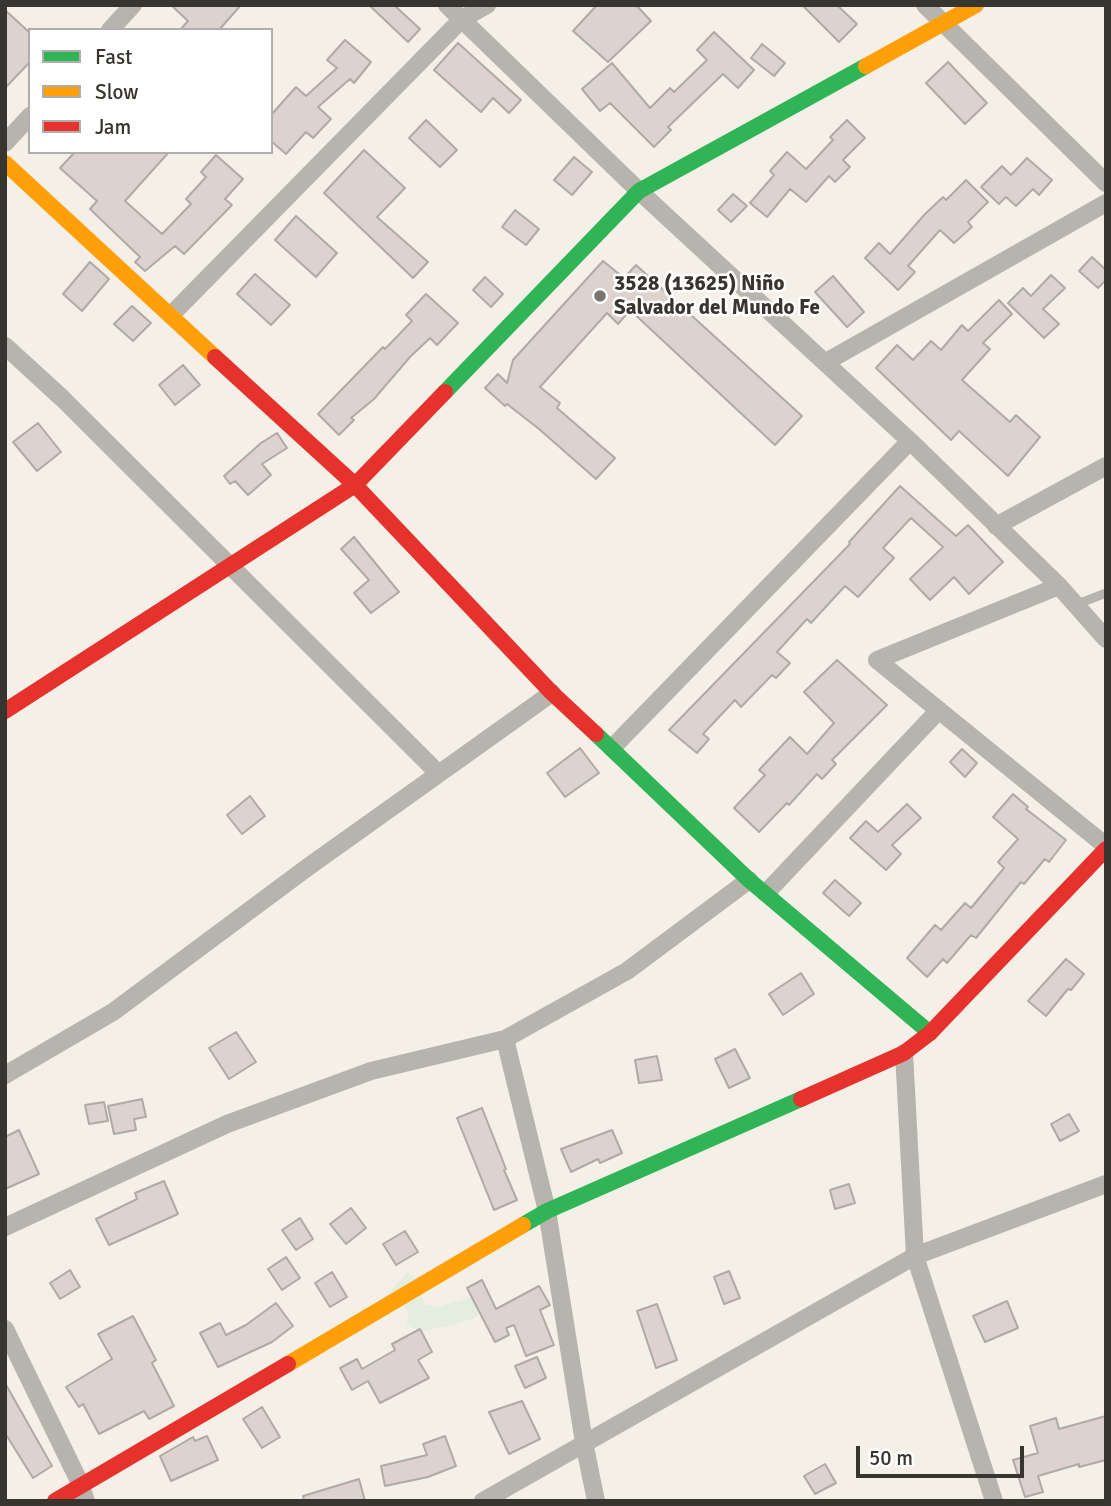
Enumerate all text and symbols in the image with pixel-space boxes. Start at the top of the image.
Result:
legend [28,28,273,154]
text: Fast [95,44,132,70]
text: Slow [95,79,139,105]
text: Jam [95,114,131,140]
place label: 3528 (13625) Niño Salvador del Mundo Fe [614,271,820,321]
marker: 3528 (13625) Niño Salvador del Mundo Fe [592,288,608,304]
scale bar [859,1432,1027,1476]
text: 50 m [869,1445,913,1471]

